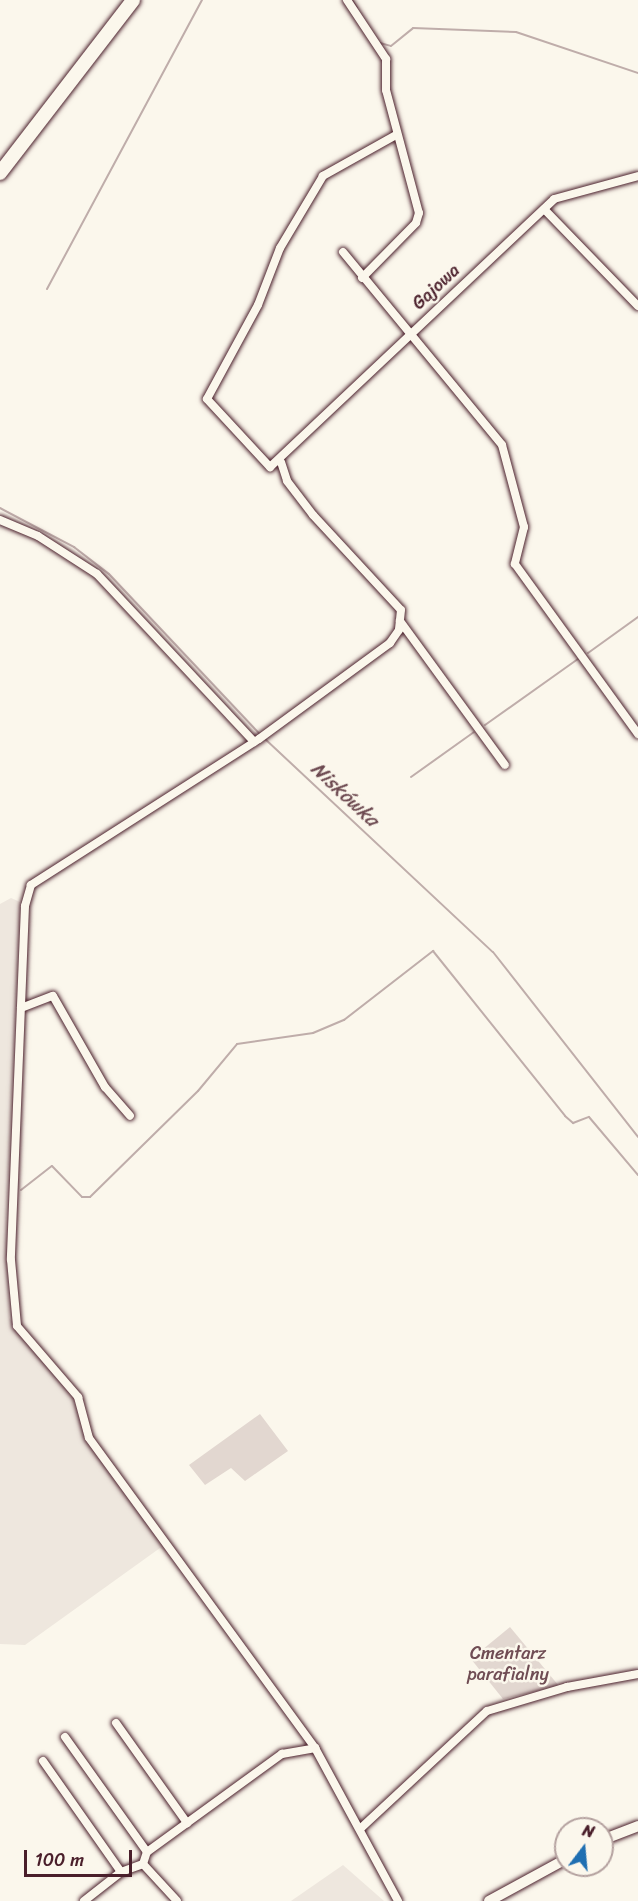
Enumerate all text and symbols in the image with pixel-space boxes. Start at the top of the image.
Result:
street label: Gajowa [408,260,464,314]
water label: Niskówka [306,757,384,831]
park label: Cmentarz parafialny [467,1643,549,1686]
text: N [579,1816,598,1847]
north arrow [554,1817,614,1877]
scale bar [27,1838,135,1876]
text: 100 m [35,1844,84,1876]

